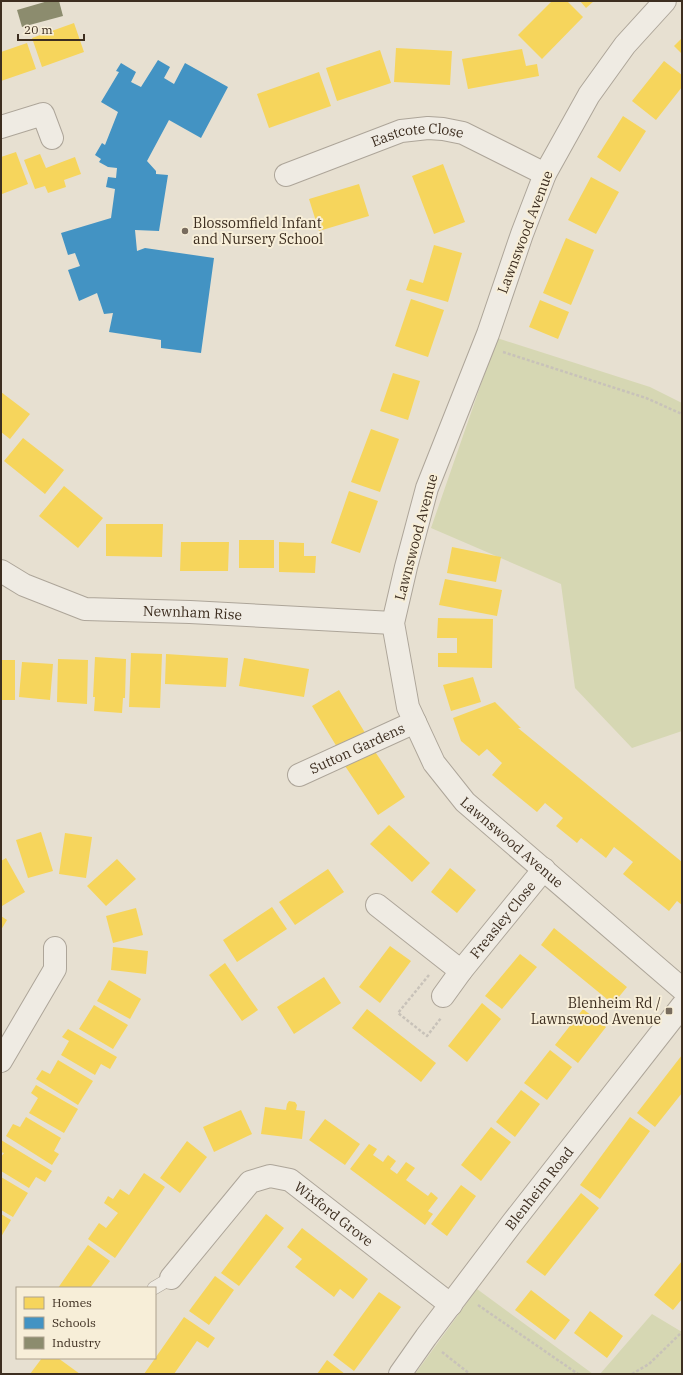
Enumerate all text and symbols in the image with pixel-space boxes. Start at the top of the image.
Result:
scale bar [18,16,84,42]
text: 20 m [24,22,53,37]
street label: Eastcote Close [368,119,465,151]
street label: Lawnswood Avenue [493,168,557,296]
place label: Blossomfield Infant and Nursery School [193,214,323,248]
marker: Blossomfield Infant and Nursery School [180,226,190,236]
street label: Lawnswood Avenue [390,472,442,602]
street label: Newnham Rise [143,602,243,624]
street label: Sutton Gardens [307,719,408,778]
street label: Lawnswood Avenue [457,793,567,892]
street label: Freasley Close [466,877,540,962]
place label: Blenheim Rd / Lawnswood Avenue [531,994,661,1028]
marker: Blenheim Rd / Lawnswood Avenue [664,1006,674,1016]
street label: Blenheim Road [501,1143,578,1234]
street label: Wixford Grove [291,1178,377,1250]
legend [16,1287,156,1359]
text: Homes [52,1295,92,1310]
text: Schools [52,1315,96,1330]
text: Industry [52,1335,101,1350]

